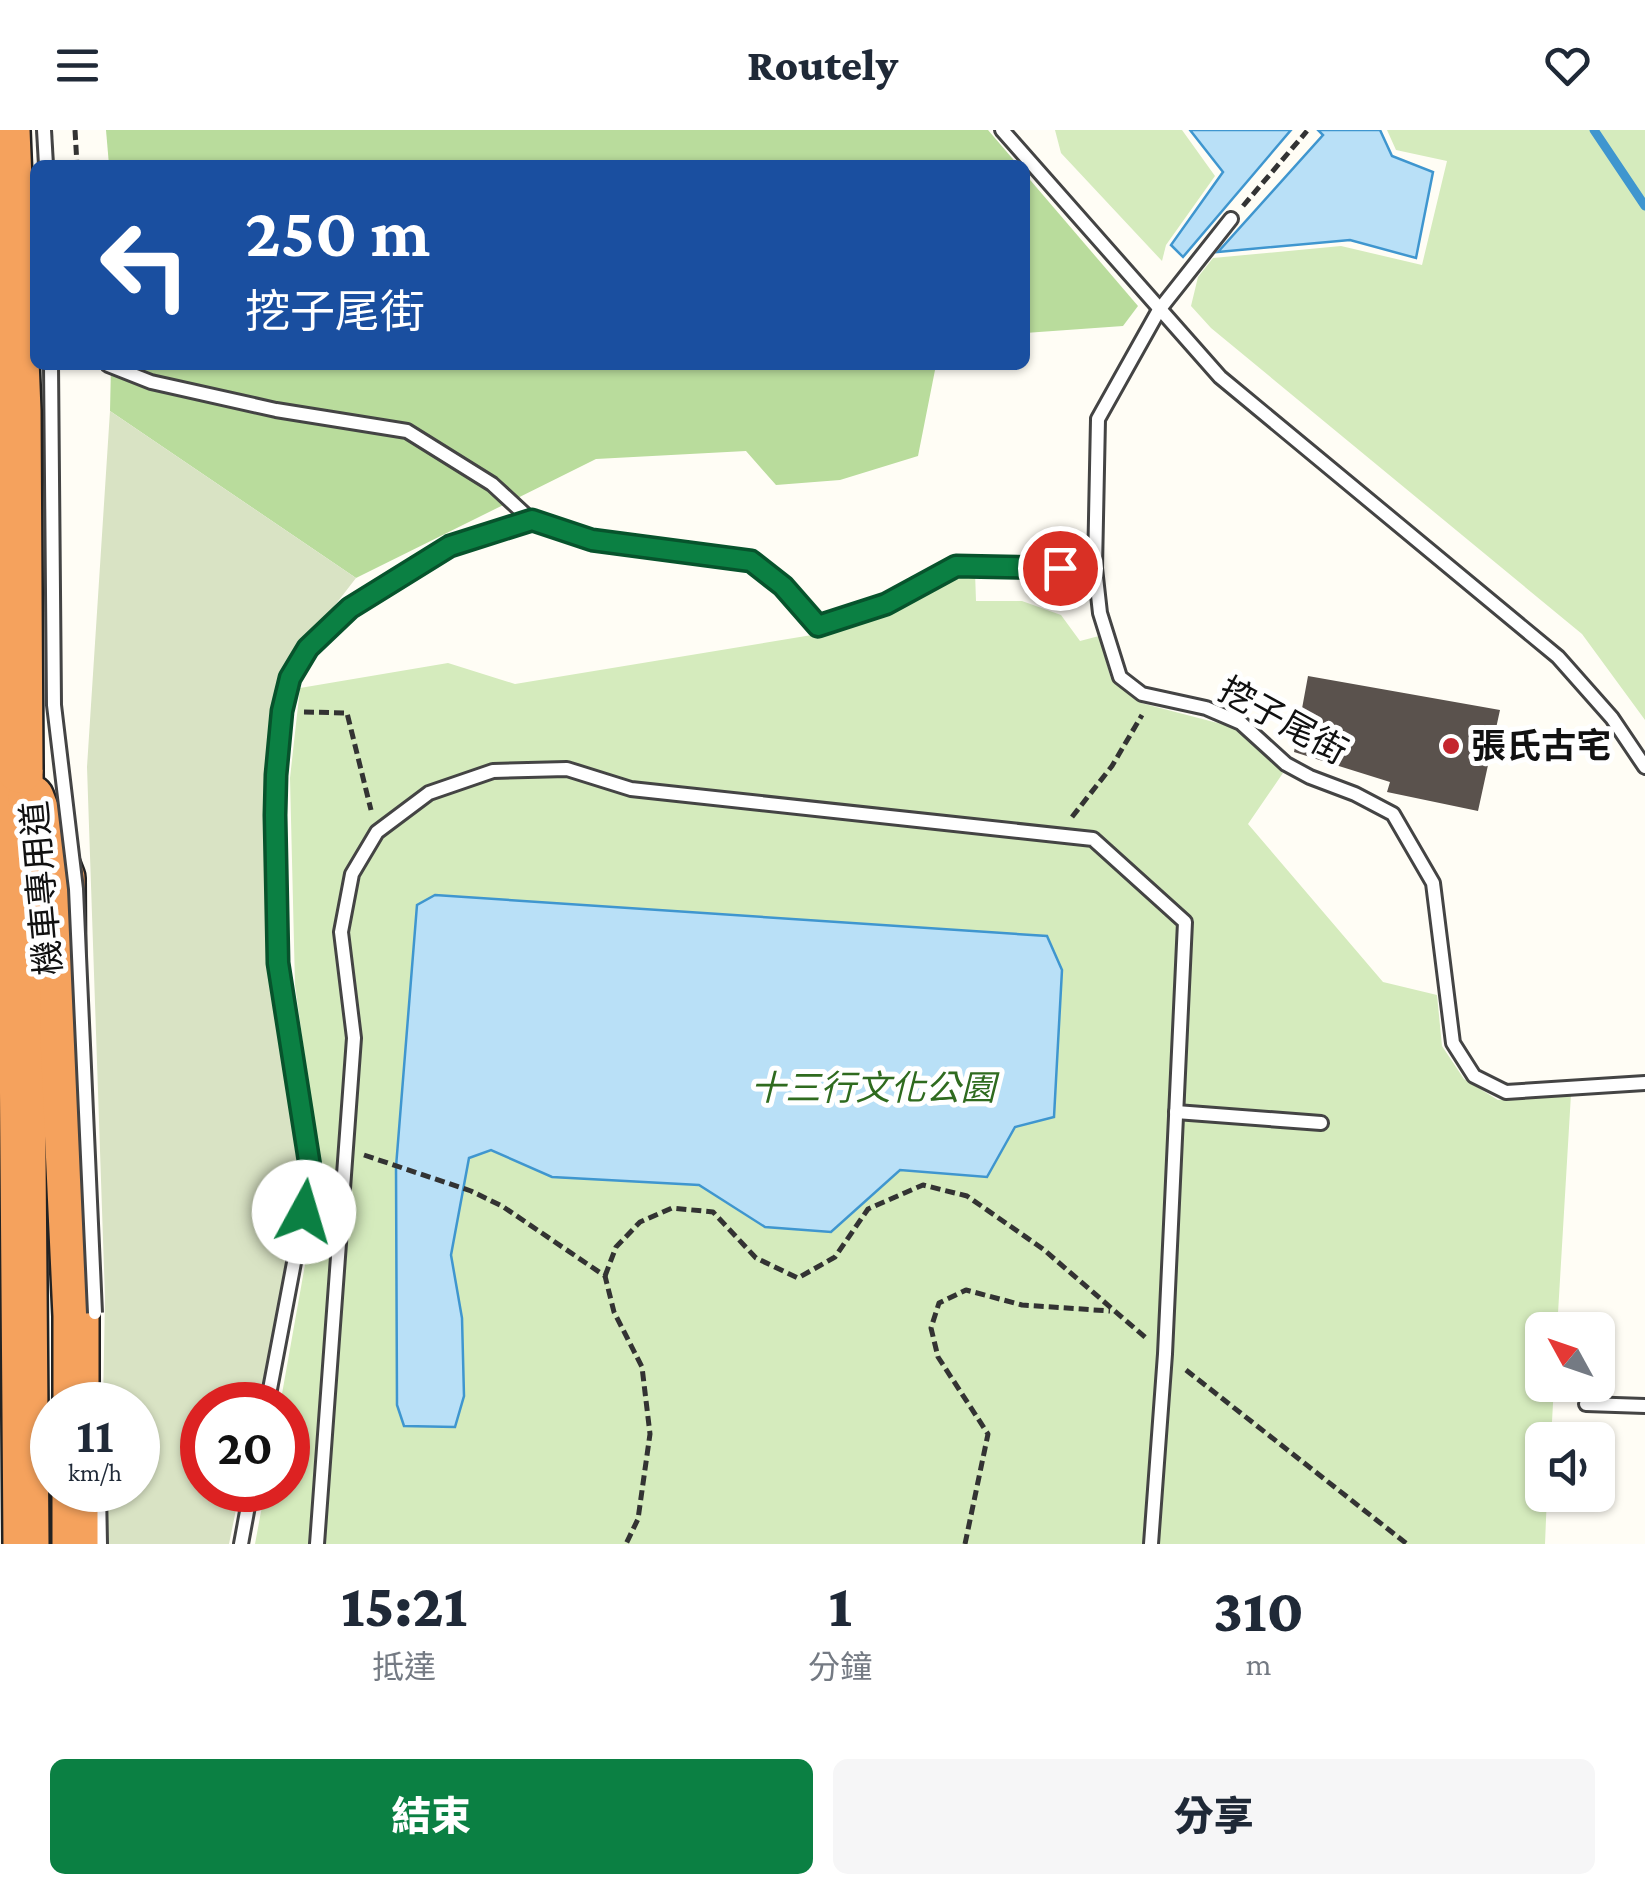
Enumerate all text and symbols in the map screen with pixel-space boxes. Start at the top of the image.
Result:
icon: menu [50,38,105,93]
icon: heart [1540,38,1595,93]
text: Routely [747,40,898,90]
text: 250 m [245,193,430,271]
icon: left [80,200,210,330]
text: 挖子尾街 [245,287,425,337]
pin [1018,526,1103,611]
icon: arrive [1033,541,1088,596]
street label: 挖子尾街 [1212,670,1354,772]
place label: 張氏古宅 [1471,727,1611,766]
marker: 張氏古宅 [1440,735,1462,757]
street label: 機車專用道 [15,799,69,977]
park label: 十三行文化公園 [750,1069,1000,1108]
position arrow [252,1160,356,1264]
north arrow [1525,1312,1615,1402]
map controls [1525,1312,1615,1512]
speed limit sign: 20 [180,1382,310,1512]
text: 11 [76,1407,114,1463]
button: sound [1525,1422,1615,1512]
text: km/h [68,1459,122,1486]
text: 15:21 [341,1572,467,1639]
text: 1 [828,1572,852,1639]
text: 310 [1213,1577,1304,1644]
text: m [1246,1646,1271,1682]
text: 抵達 [372,1649,436,1685]
text: 分鐘 [808,1649,872,1685]
button: 結束 [50,1759,813,1874]
button: 分享 [833,1759,1595,1874]

